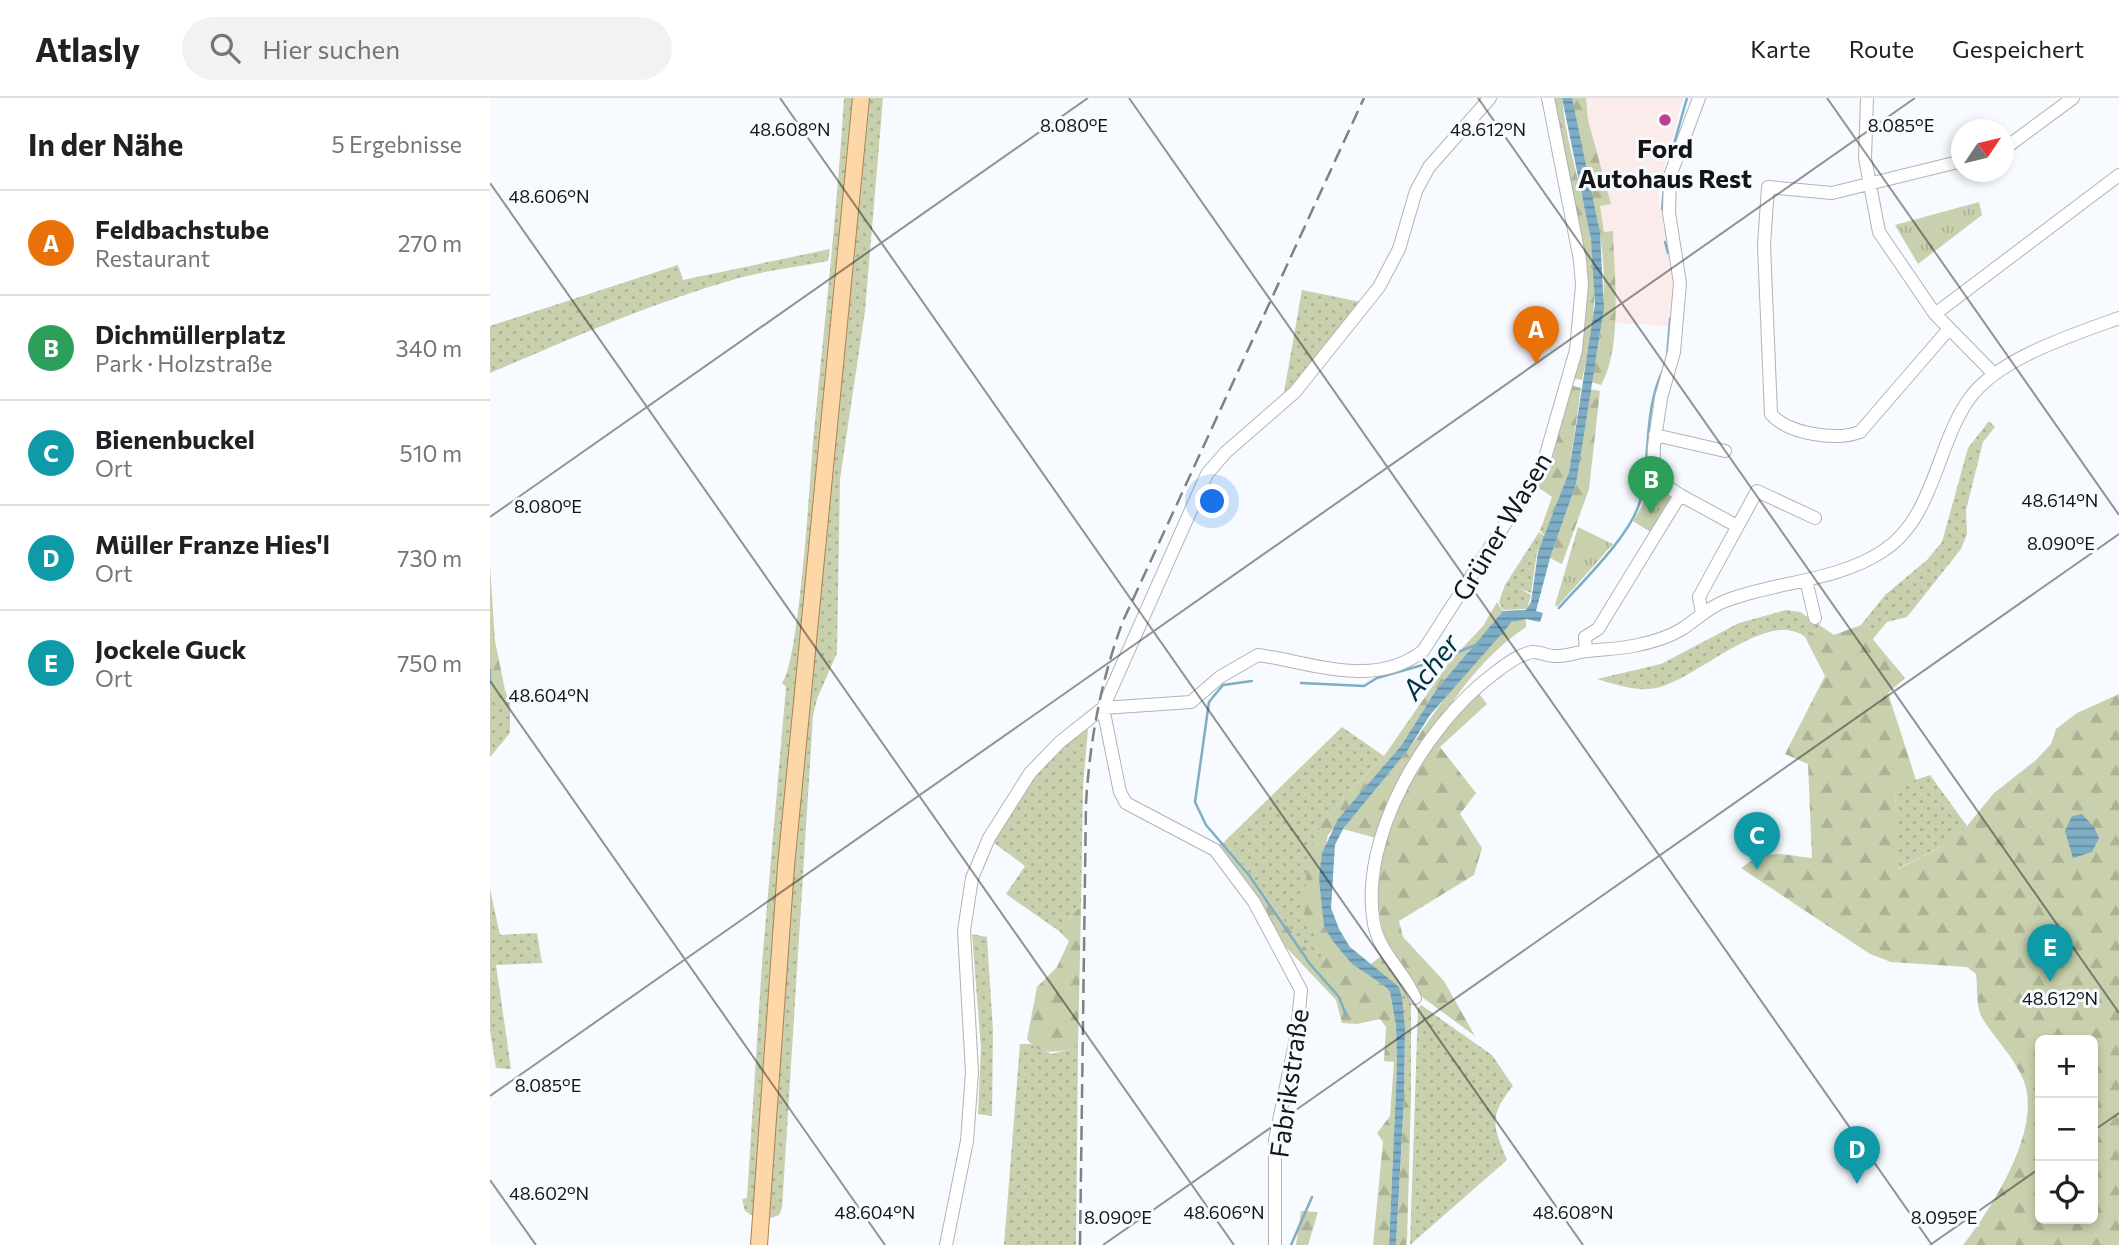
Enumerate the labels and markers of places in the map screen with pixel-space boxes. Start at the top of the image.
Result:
marker: Ford Autohaus Rest [1657,112,1673,128]
place label: Ford Autohaus Rest [1578,132,1752,193]
pin: A [1513,306,1559,364]
pin: B [1628,456,1674,514]
pin: C [1734,812,1780,870]
pin: E [2027,924,2073,982]
pin: D [1834,1126,1880,1184]

